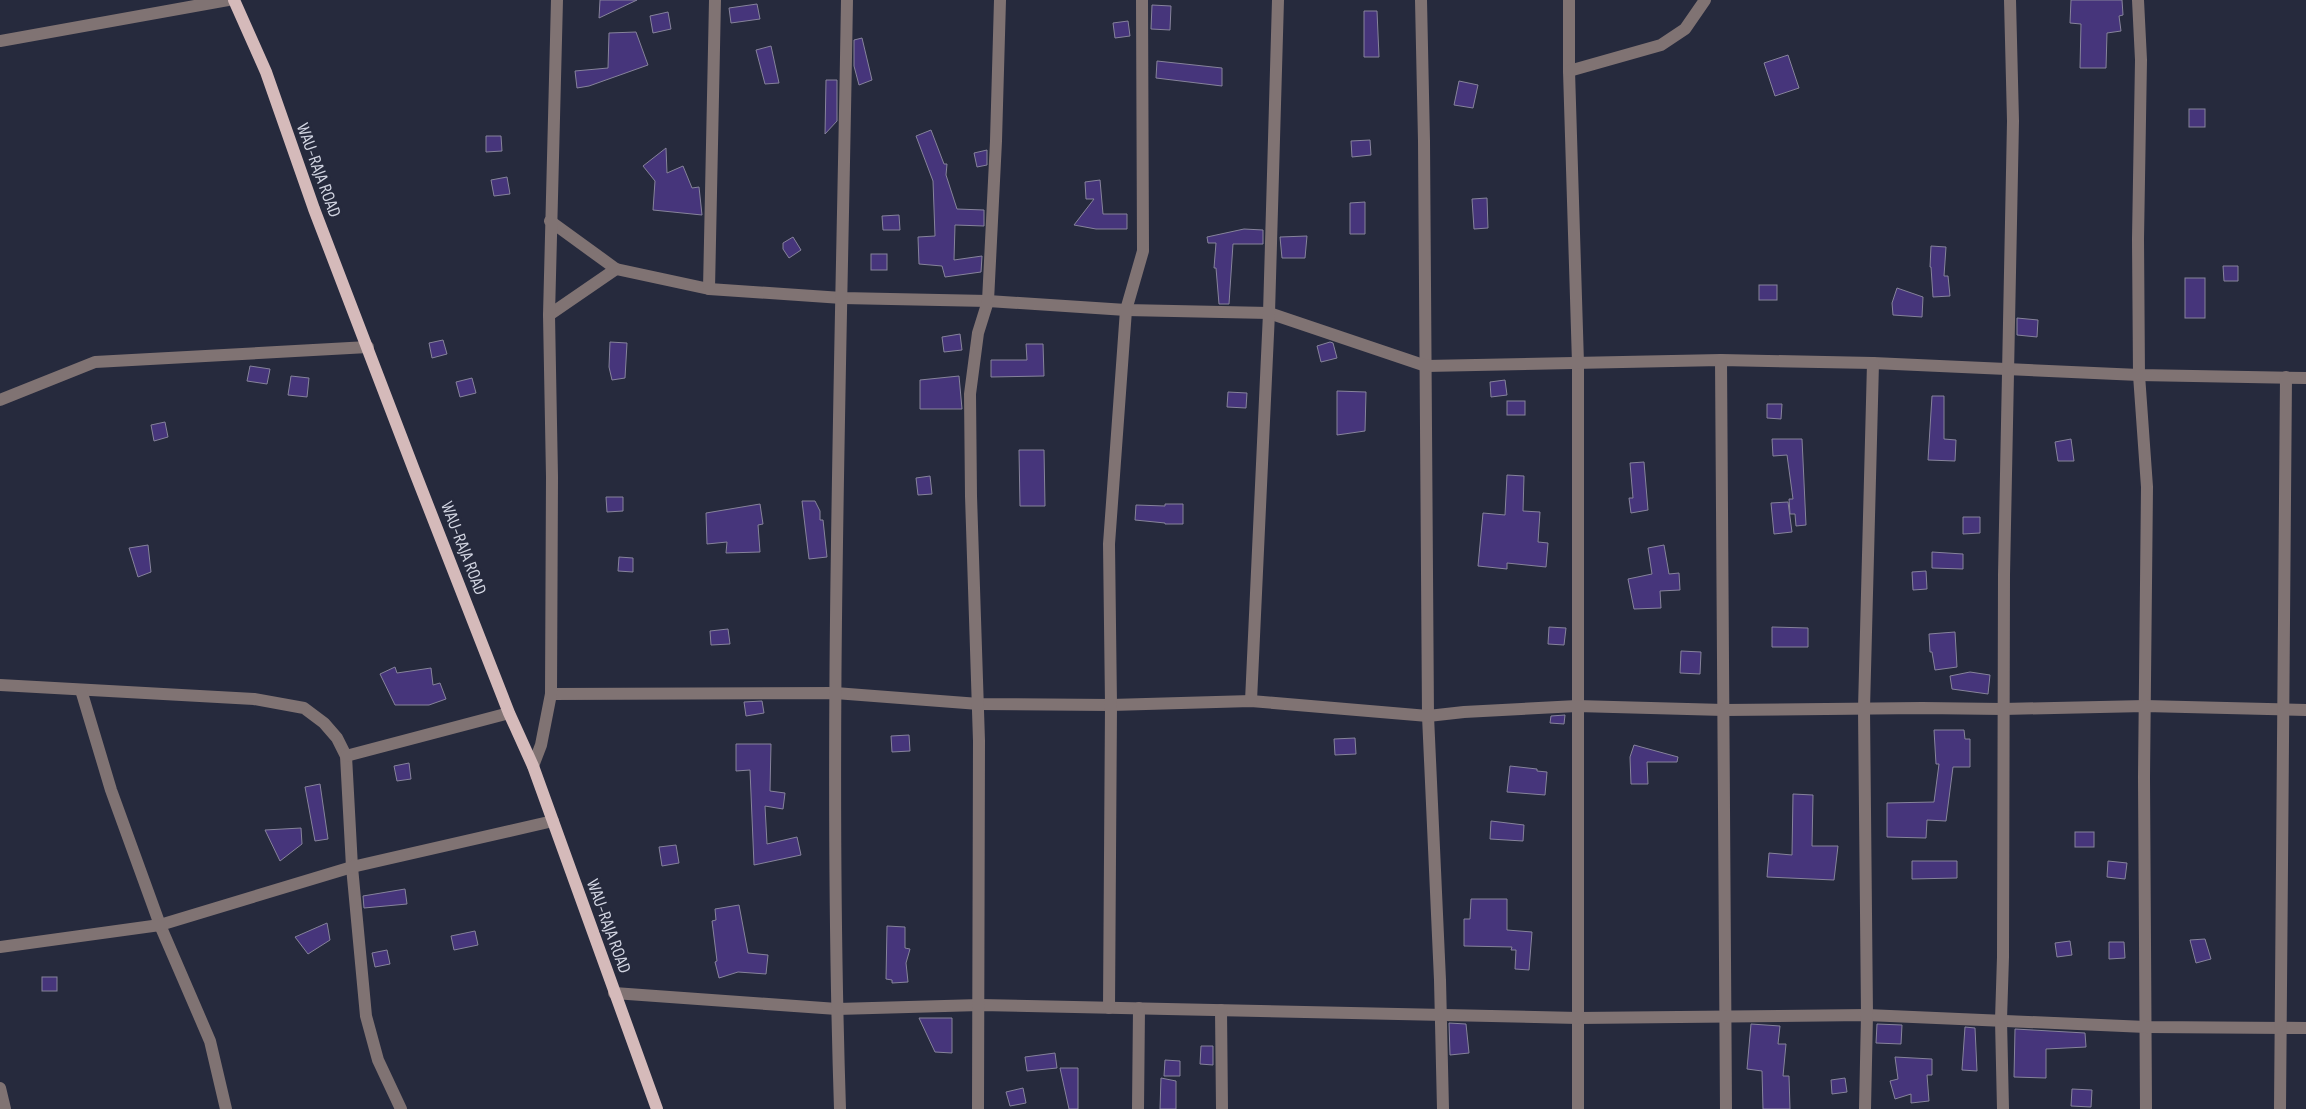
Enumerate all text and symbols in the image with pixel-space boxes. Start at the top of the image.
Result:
street label: WAU-RAJA ROAD [292,120,345,220]
street label: WAU-RAJA ROAD [436,499,491,598]
street label: WAU-RAJA ROAD [582,876,635,976]

